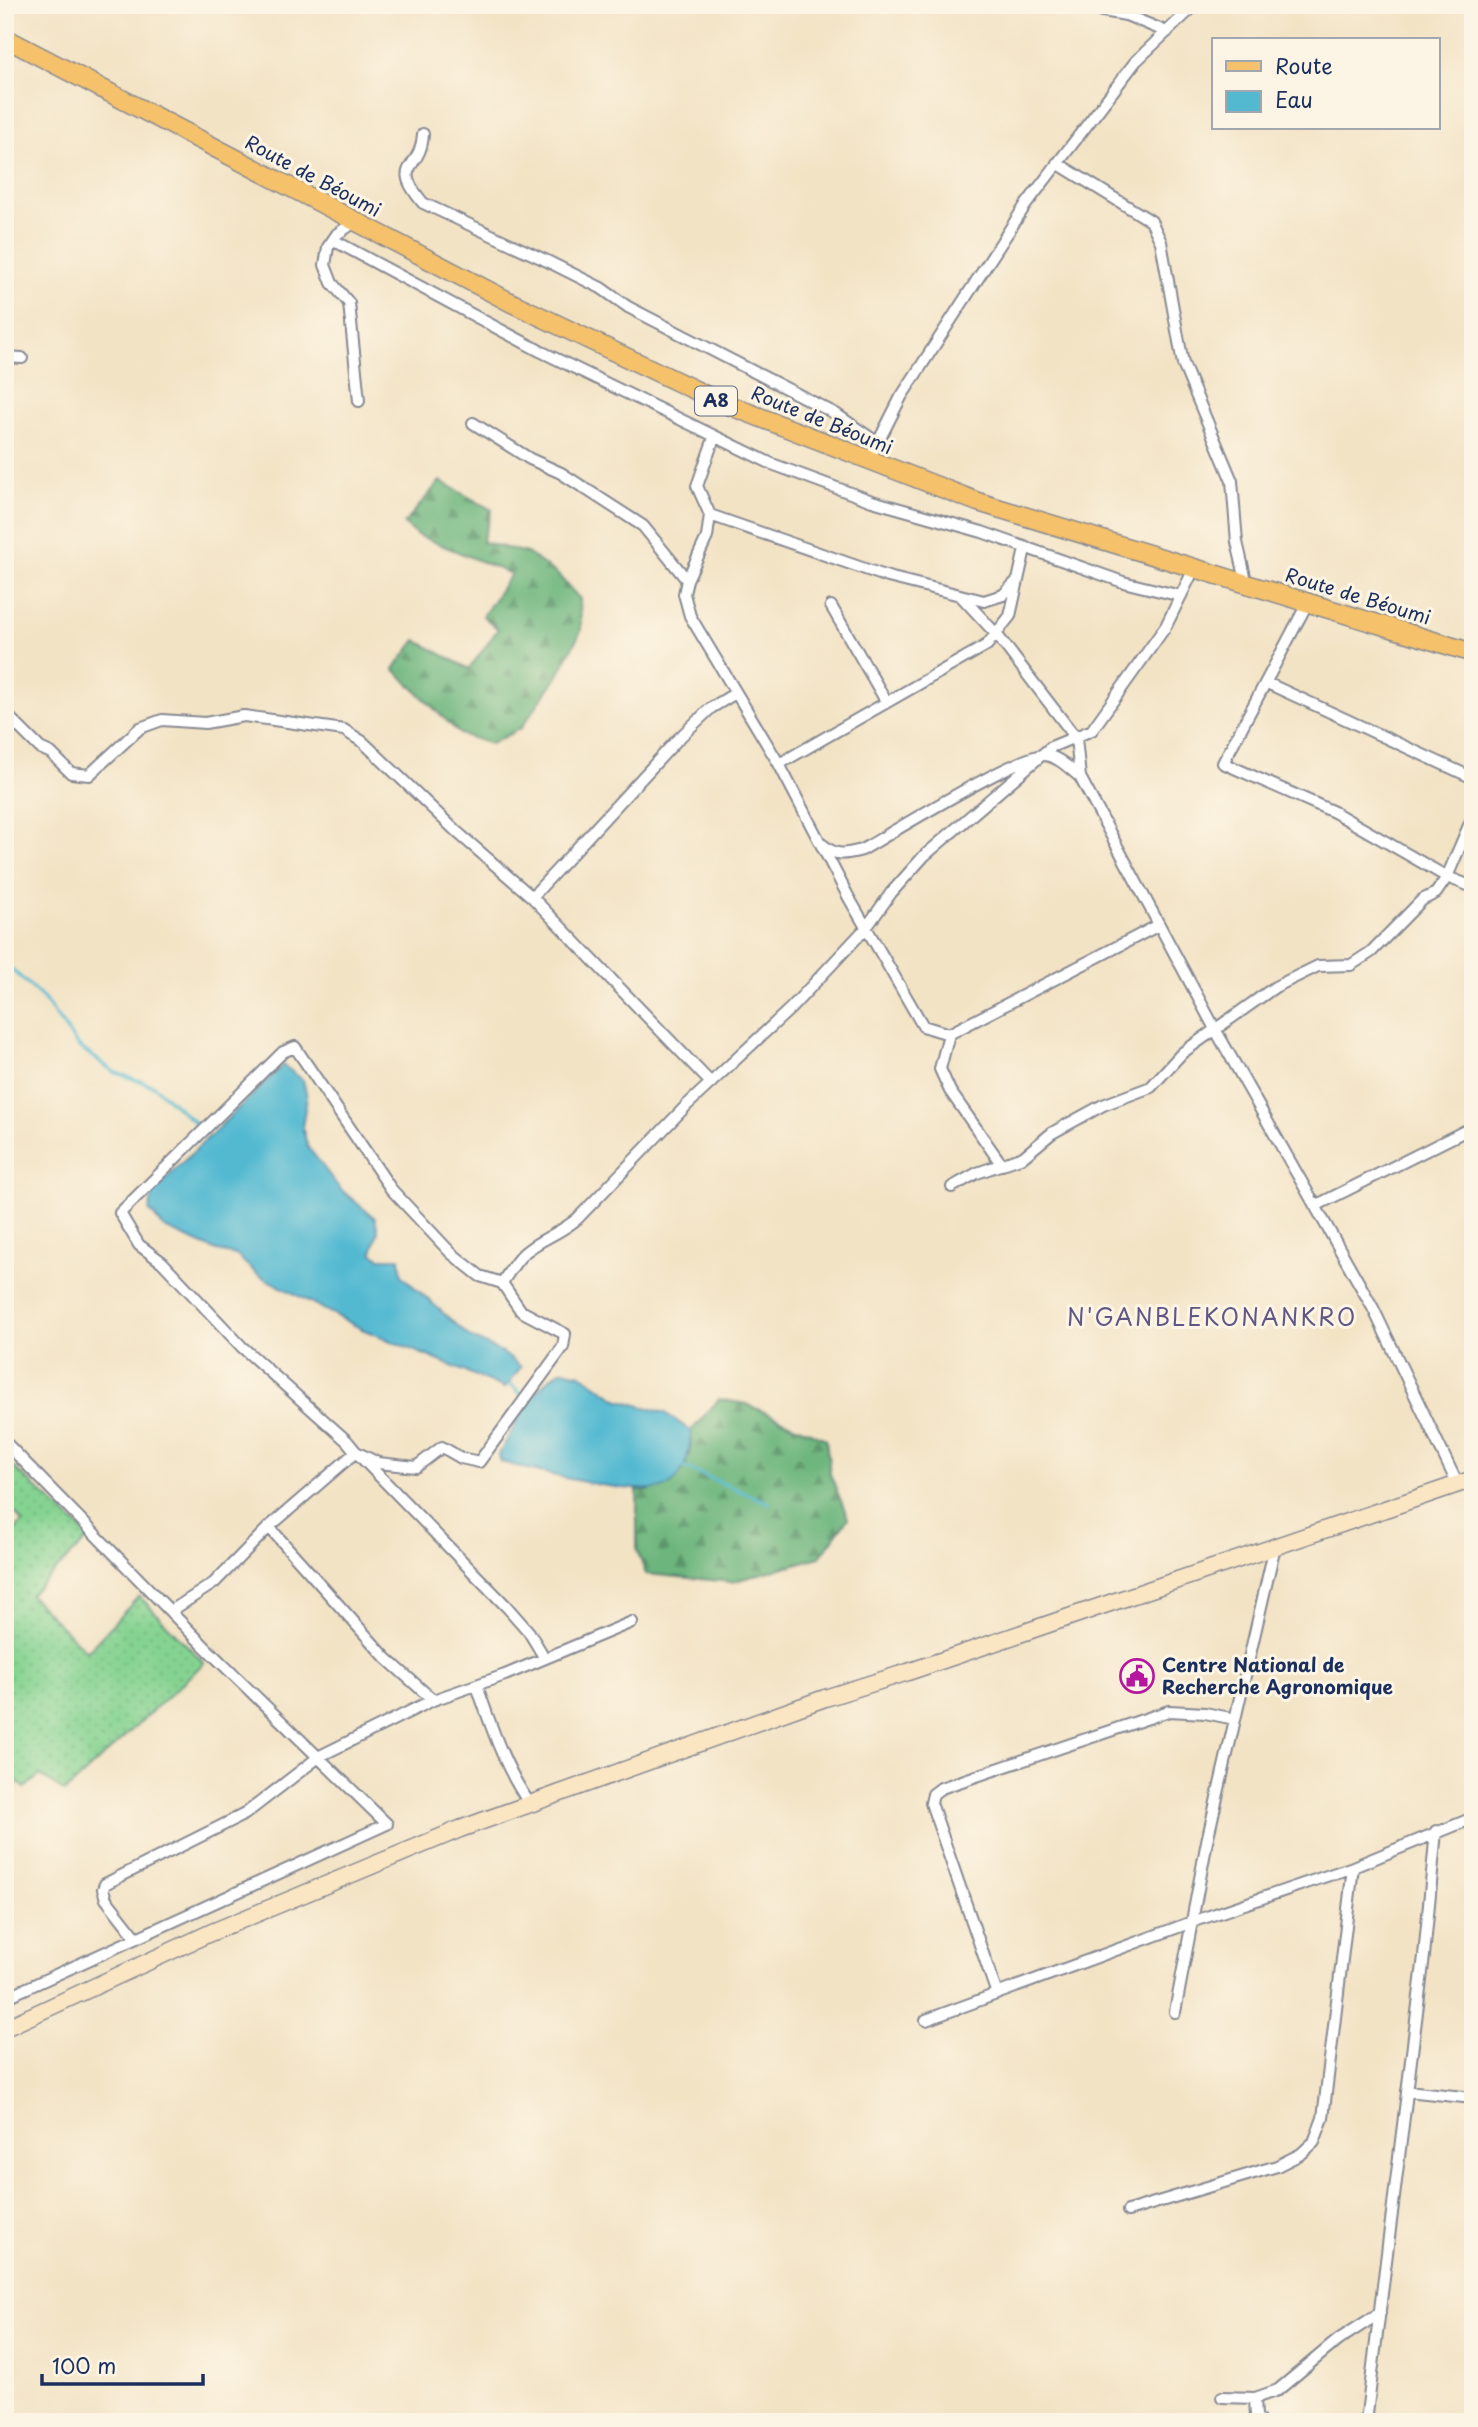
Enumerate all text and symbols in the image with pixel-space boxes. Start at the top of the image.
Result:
legend [1212,38,1440,130]
text: Route [1275,49,1333,81]
text: Eau [1275,83,1313,115]
street label: Route de Béoumi [240,127,387,223]
street label: Route de Béoumi [747,378,898,460]
road number: A8 [695,386,737,416]
street label: Route de Béoumi [1282,560,1434,630]
district label: N'GANBLEKONANKRO [1067,1299,1357,1334]
place label: Centre National de Recherche Agronomique [1162,1650,1393,1700]
public building icon: Centre National de Recherche Agronomique [1118,1657,1156,1695]
scale bar [42,2343,203,2387]
text: 100 m [52,2349,116,2381]

